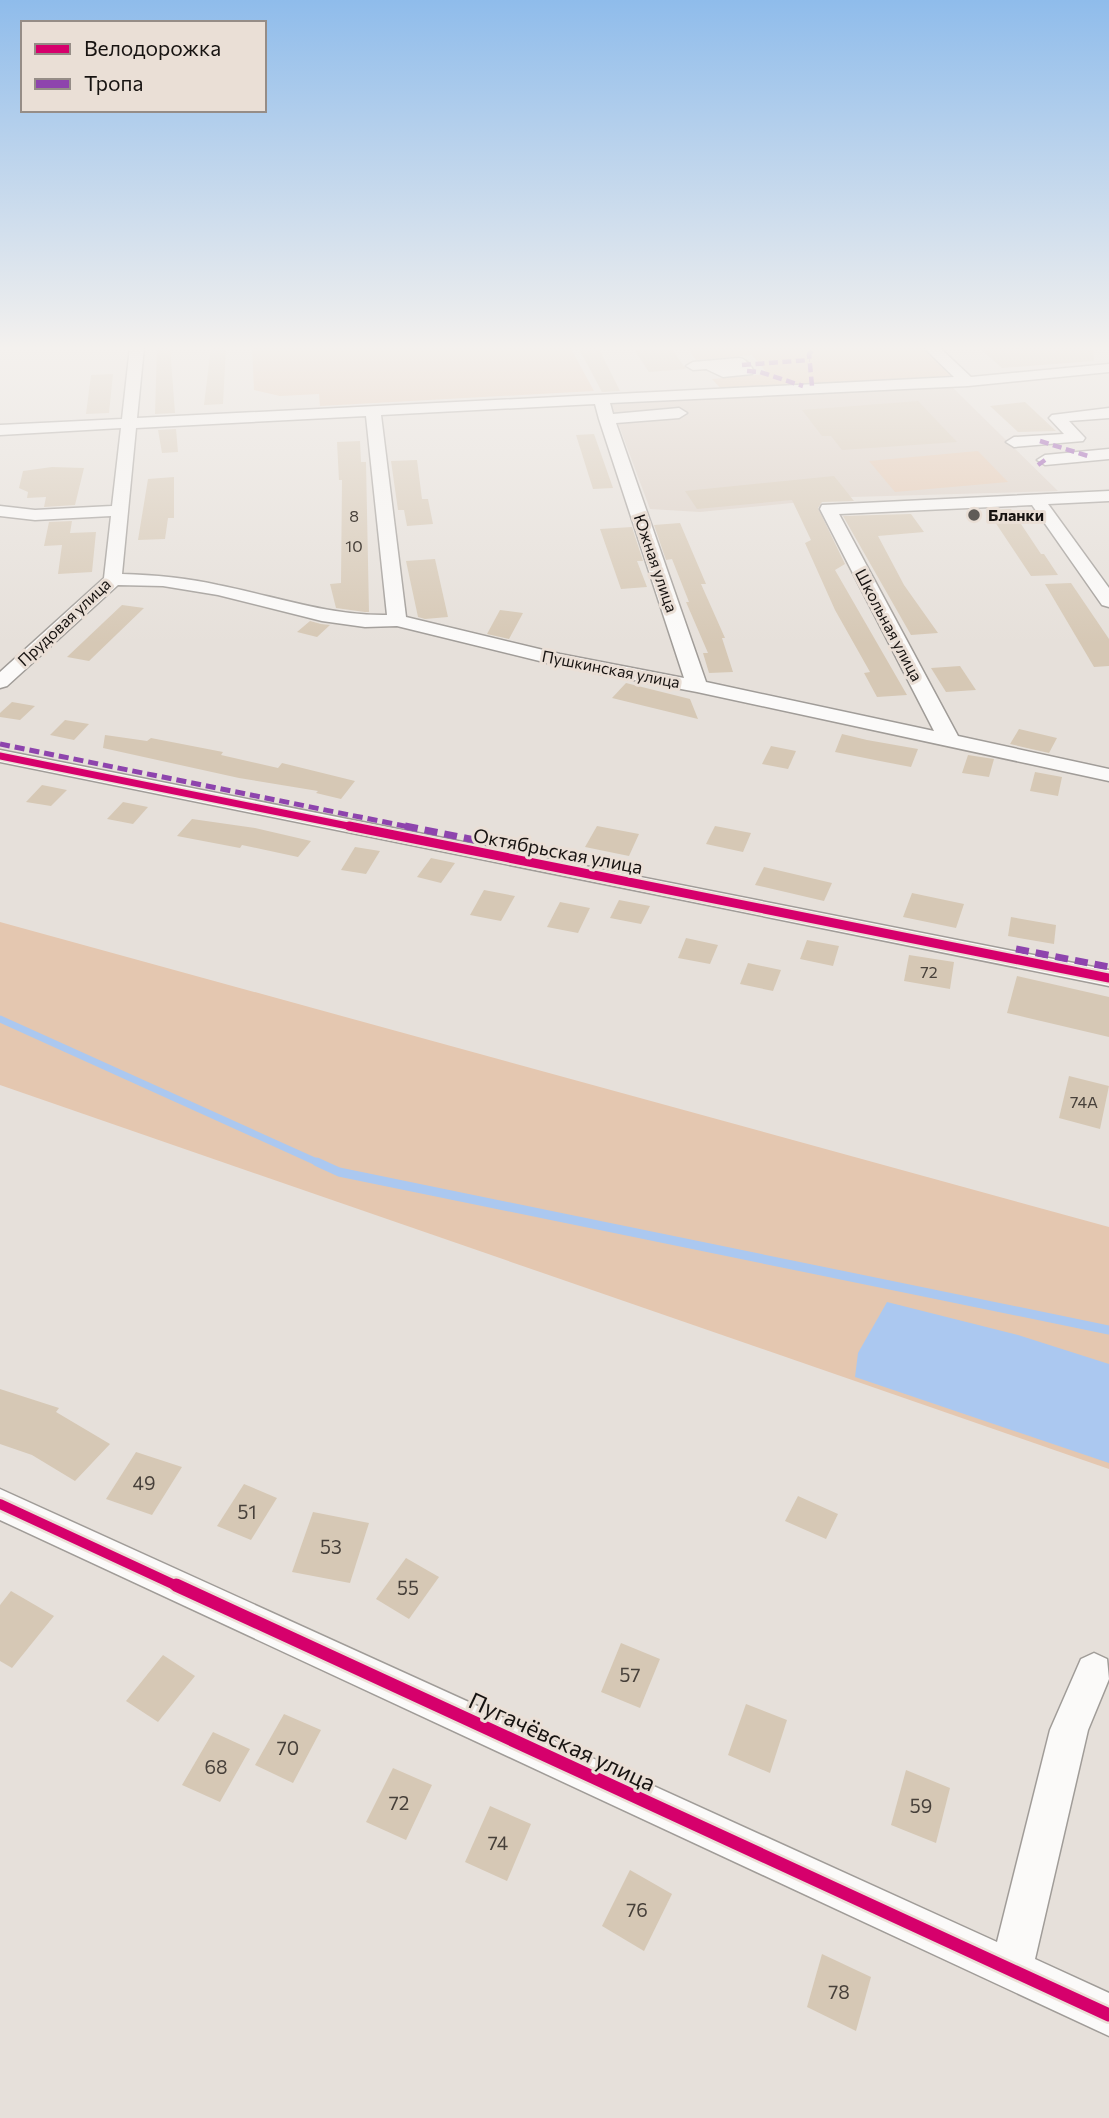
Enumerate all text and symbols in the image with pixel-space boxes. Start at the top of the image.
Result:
legend [21,21,266,112]
text: Велодорожка [84,35,221,60]
text: Тропа [84,70,143,95]
place label: Бланки [988,505,1044,524]
house number: 8 [349,506,359,525]
marker: Бланки [966,507,982,523]
street label: Южная улица [631,511,682,614]
house number: 10 [345,536,363,555]
street label: Школьная улица [852,565,927,684]
street label: Прудовая улица [13,574,114,669]
street label: Пушкинская улица [540,646,682,691]
street label: Октябрьская улица [471,823,645,878]
house number: 72 [920,962,938,981]
house number: 74А [1070,1092,1098,1111]
house number: 49 [133,1471,155,1494]
house number: 51 [237,1500,257,1523]
house number: 53 [320,1535,342,1558]
house number: 55 [397,1576,419,1599]
house number: 57 [620,1663,640,1686]
street label: Пугачёвская улица [465,1686,660,1797]
house number: 70 [277,1736,299,1759]
house number: 68 [204,1755,228,1778]
house number: 72 [389,1791,409,1814]
house number: 59 [910,1794,932,1817]
house number: 74 [488,1831,508,1854]
house number: 76 [626,1898,648,1921]
house number: 78 [828,1980,850,2003]

